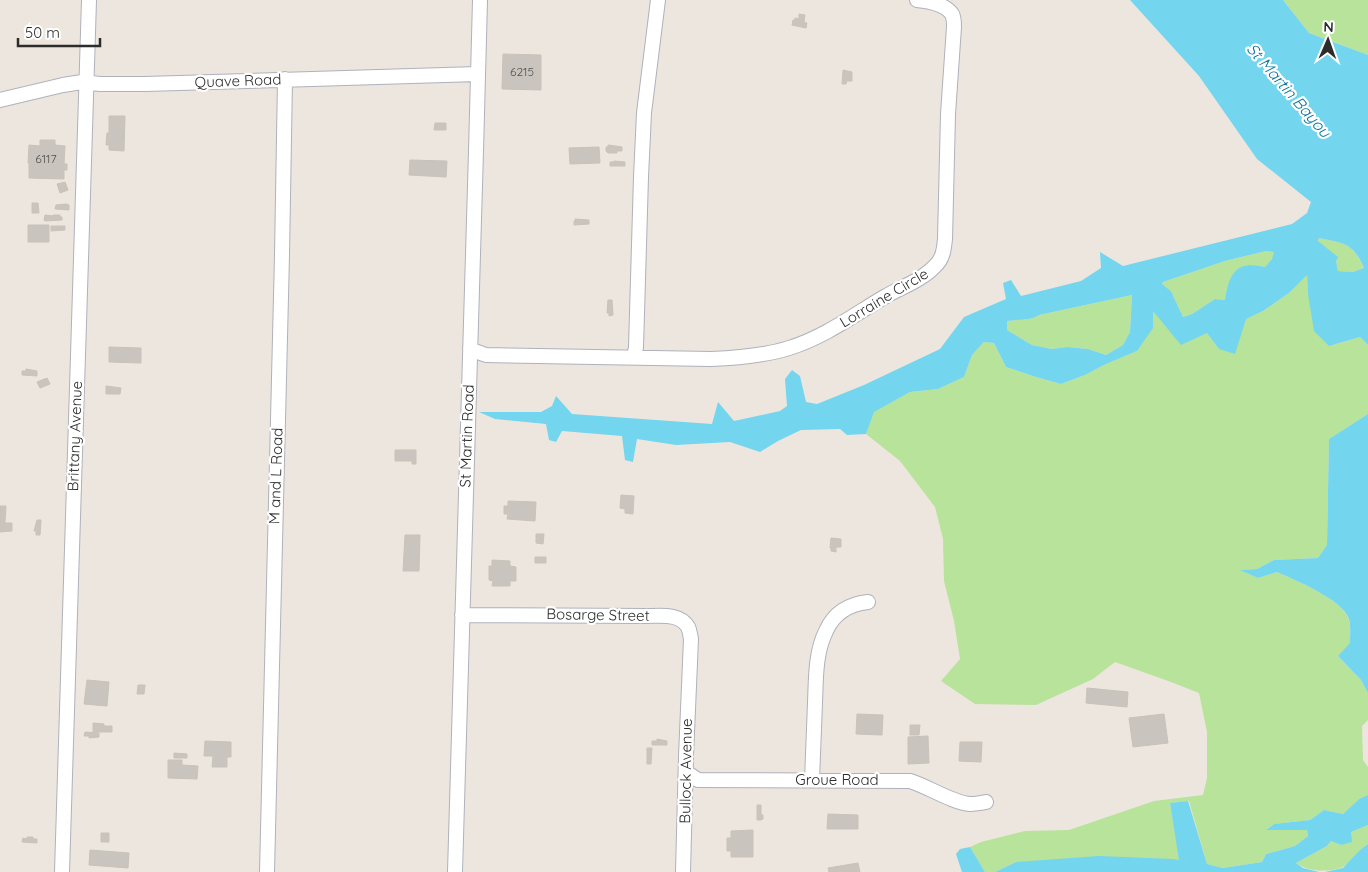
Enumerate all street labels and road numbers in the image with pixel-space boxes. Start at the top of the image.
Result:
street label: Quave Road [194,69,282,92]
street label: Lorraine Circle [836,264,931,331]
street label: Brittany Avenue [63,380,86,492]
street label: St Martin Road [455,384,478,488]
street label: M and L Road [264,427,287,525]
street label: Bosarge Street [546,604,650,625]
street label: Bullock Avenue [675,718,696,824]
street label: Groue Road [795,770,879,789]

